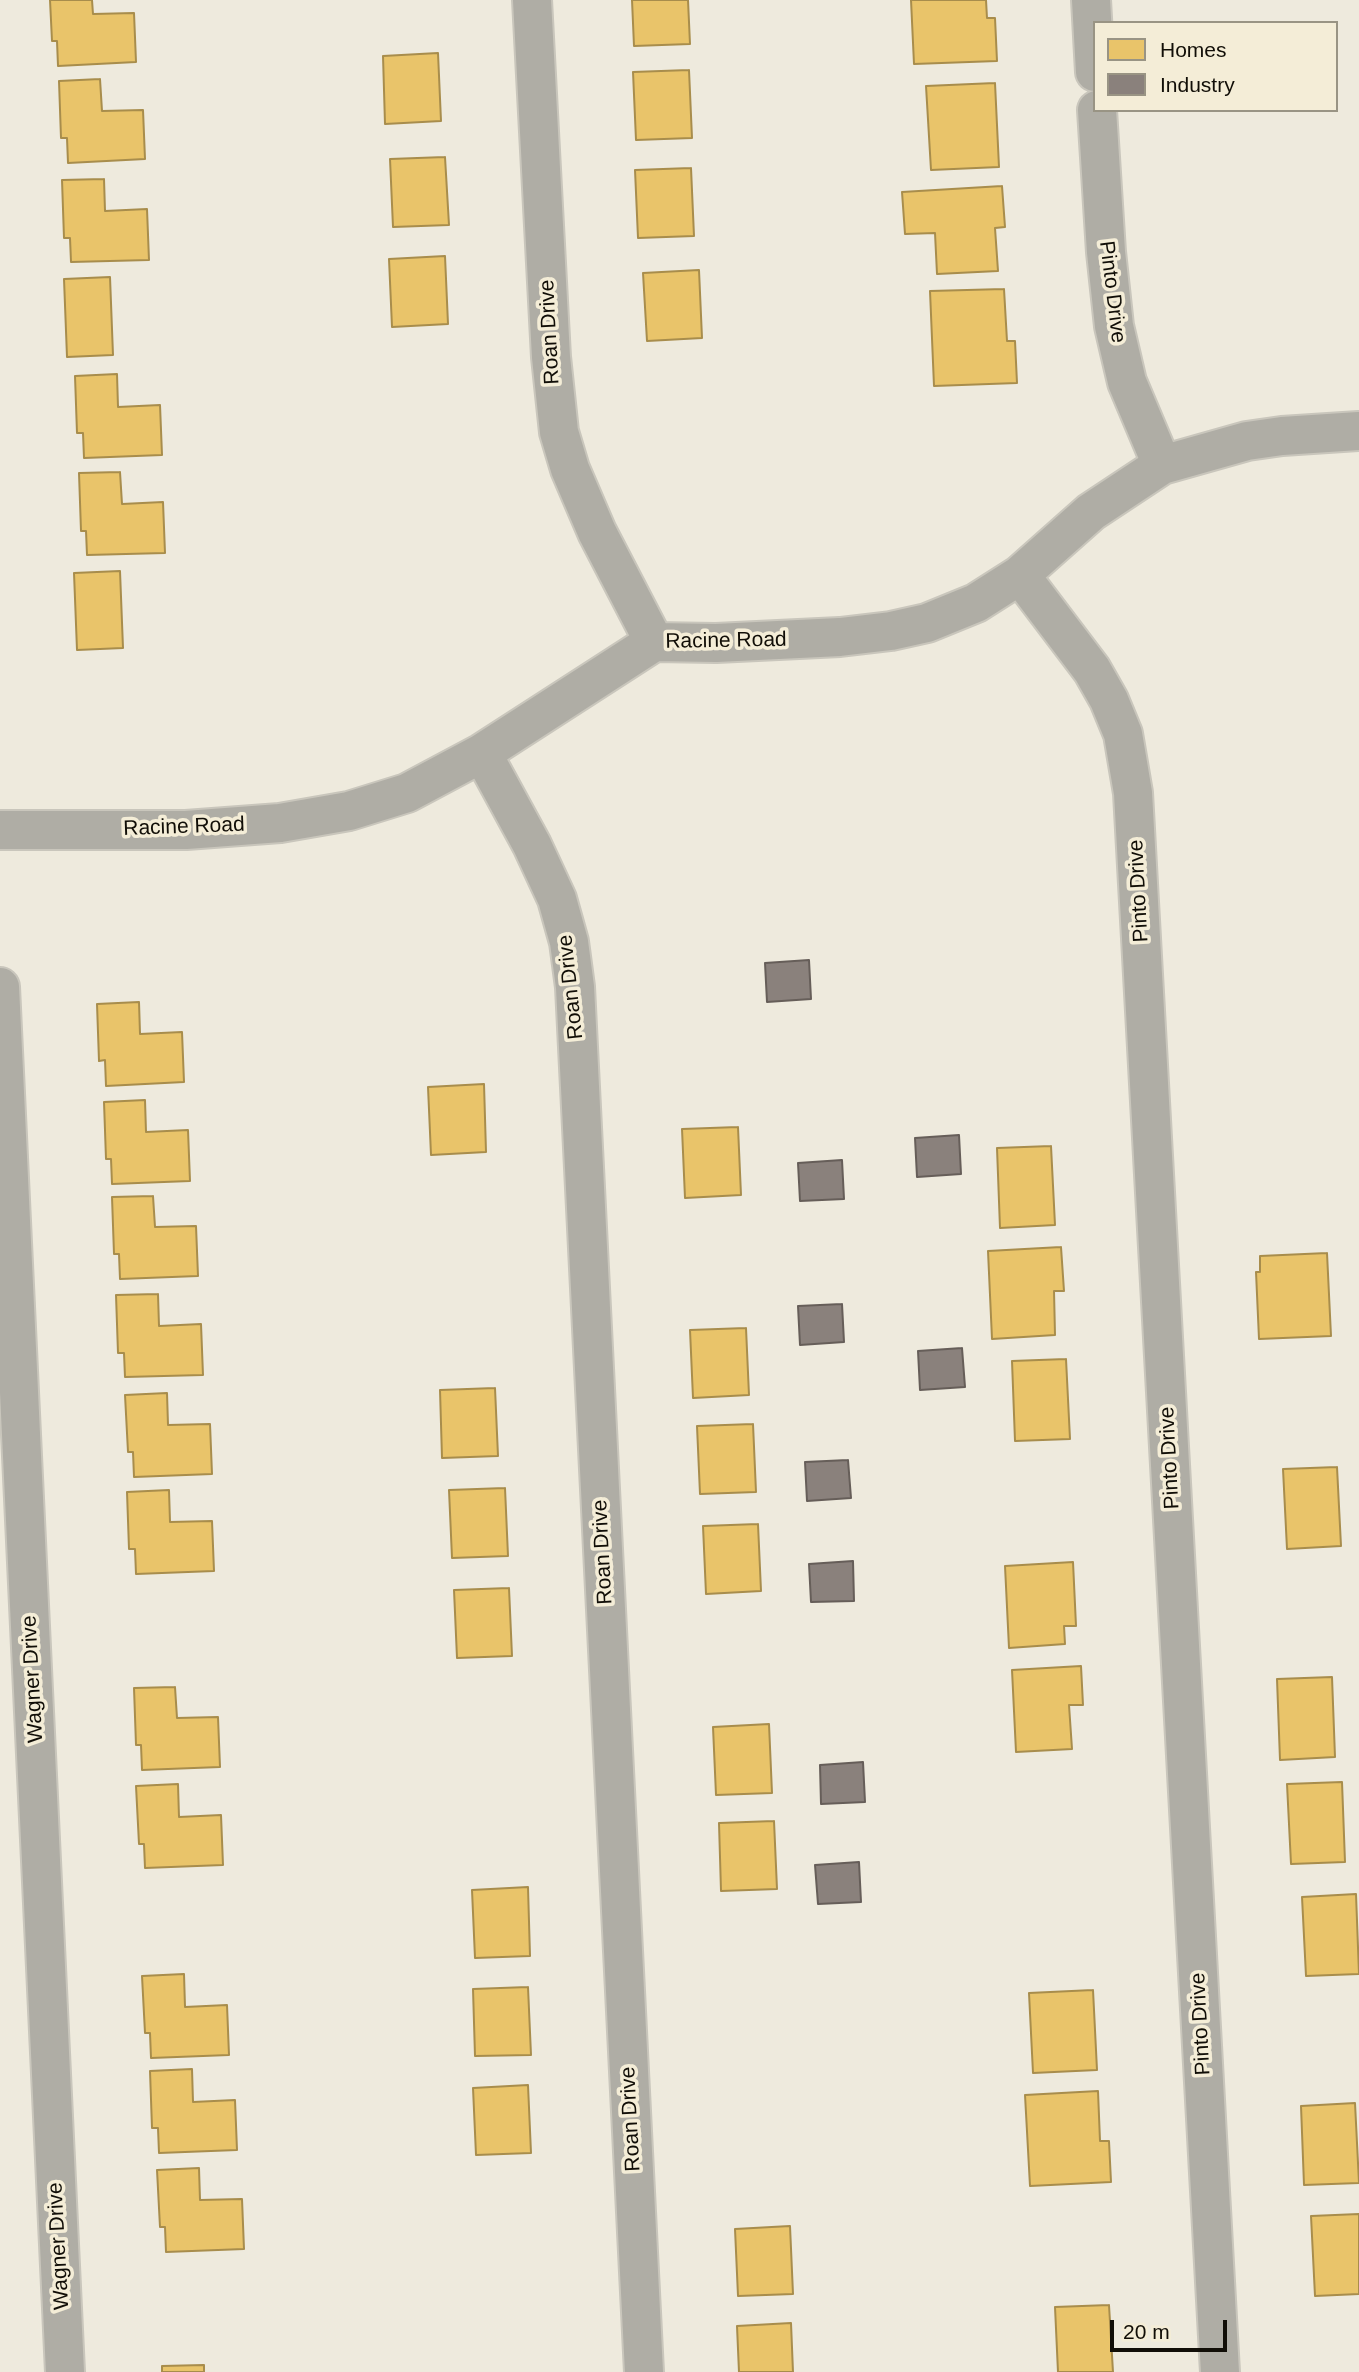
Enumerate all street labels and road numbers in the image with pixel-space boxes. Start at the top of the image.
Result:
street label: Pinto Drive [1093,239,1131,345]
street label: Roan Drive [535,279,565,385]
street label: Racine Road [665,627,787,655]
street label: Racine Road [123,812,245,842]
street label: Pinto Drive [1124,839,1154,943]
street label: Roan Drive [553,933,589,1041]
street label: Pinto Drive [1155,1406,1185,1510]
street label: Roan Drive [588,1499,618,1605]
street label: Wagner Drive [17,1615,49,1743]
street label: Pinto Drive [1186,1972,1216,2076]
street label: Roan Drive [616,2066,646,2172]
street label: Wagner Drive [43,2182,75,2310]

